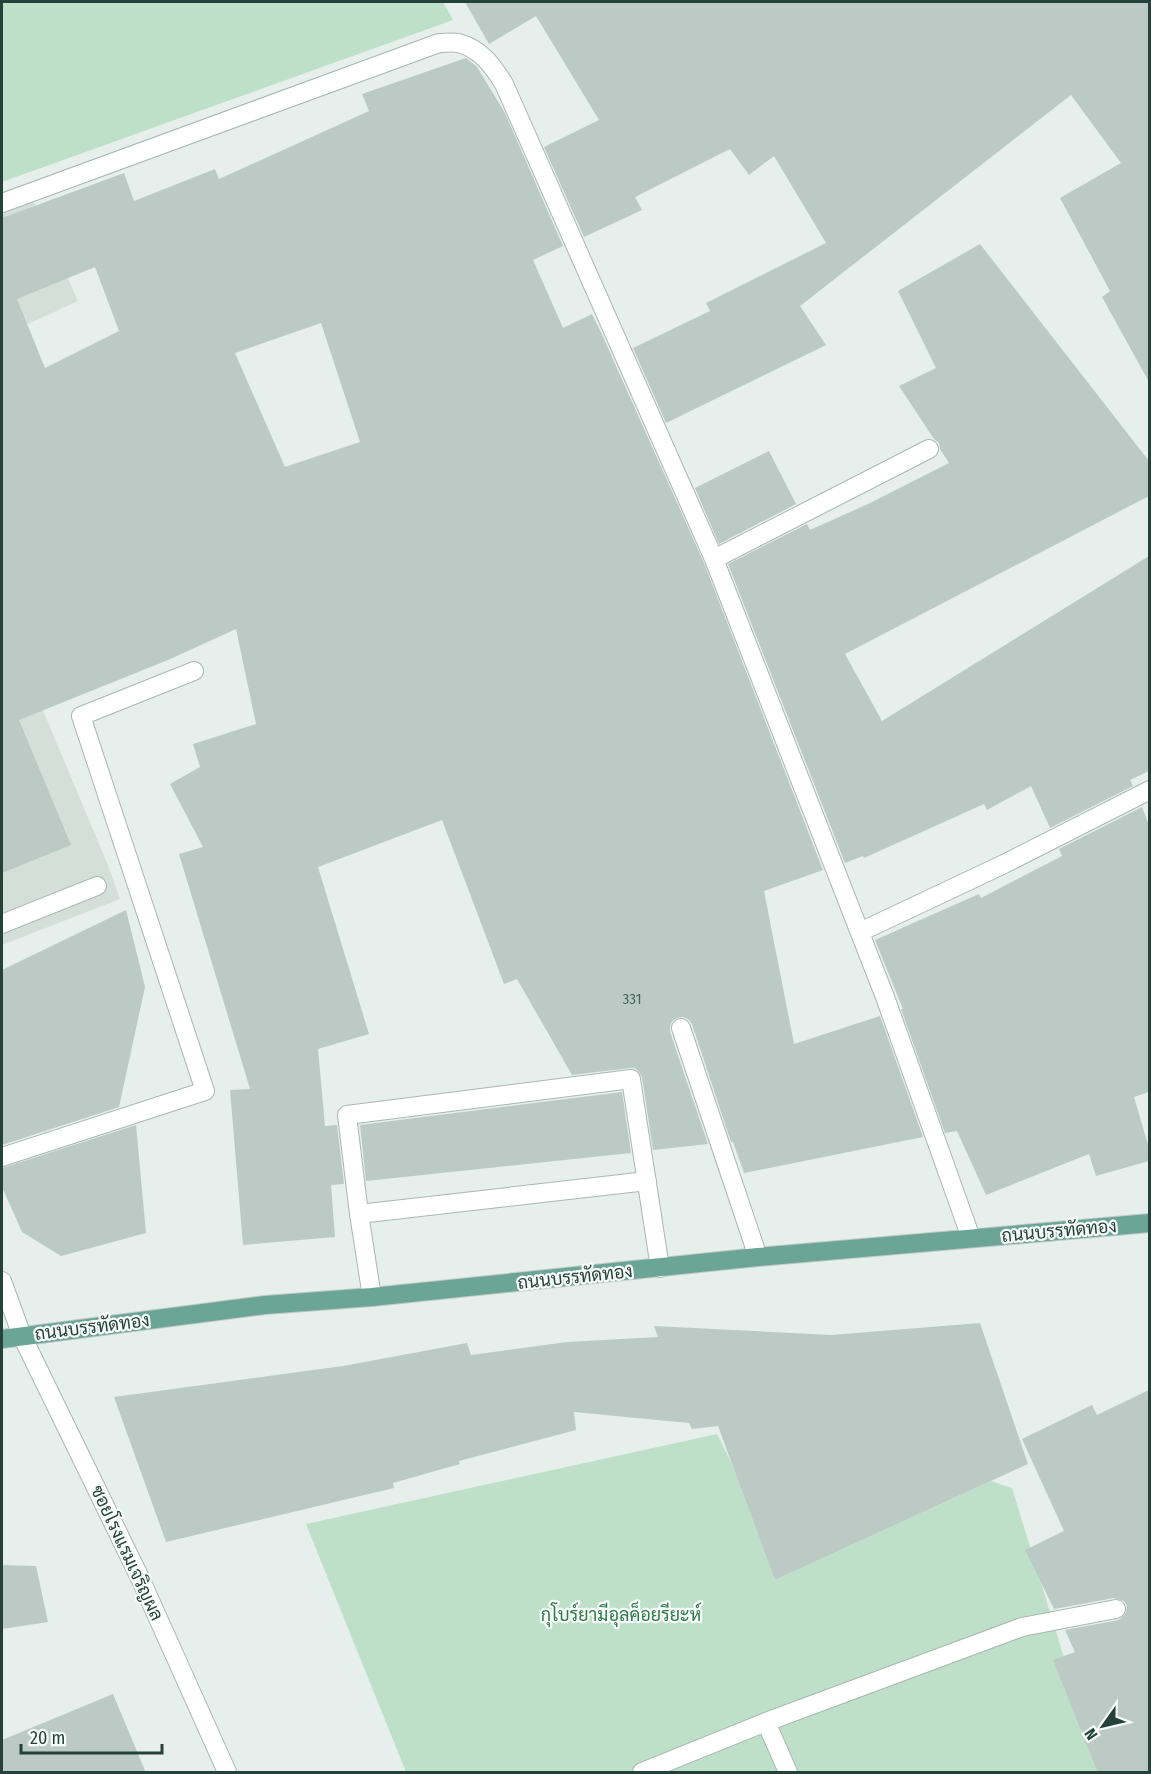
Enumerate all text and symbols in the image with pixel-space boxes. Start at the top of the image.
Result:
house number: 331 [622,990,642,1008]
street label: ถนนบรรทัดทอง [1001,1215,1117,1247]
street label: ถนนบรรทัดทอง [516,1260,634,1294]
street label: ถนนบรรทัดทอง [33,1309,151,1345]
street label: ซอยโรงแรมเจริญผล [86,1481,170,1624]
park label: กุโบร์ยามีอุลค็อยรียะห์ [541,1601,701,1627]
north arrow [1073,1696,1133,1756]
scale bar [21,1717,162,1755]
text: N [1080,1725,1102,1743]
text: 20 m [30,1727,65,1749]

